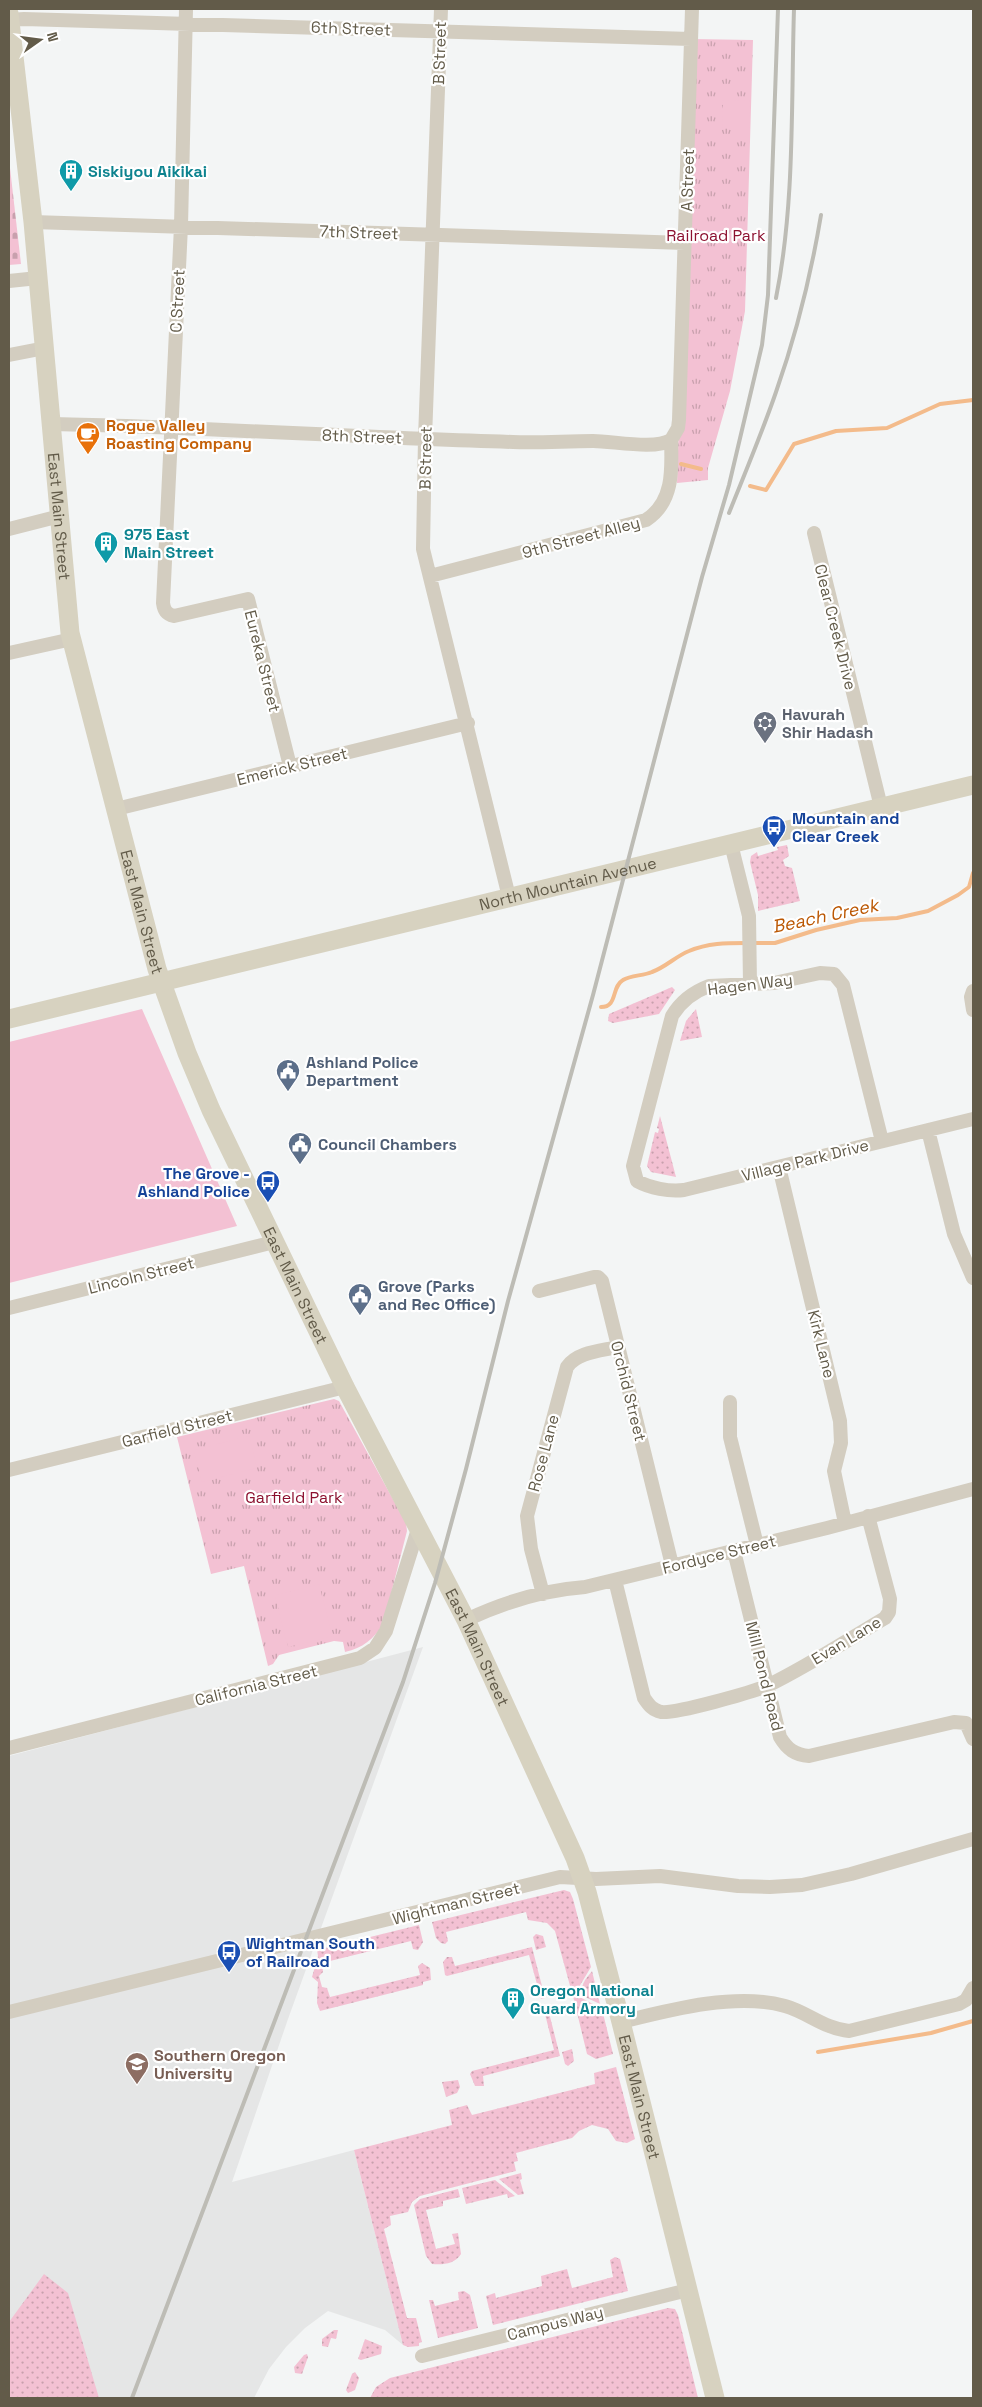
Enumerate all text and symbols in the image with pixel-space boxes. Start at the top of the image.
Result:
north arrow [15,15,65,65]
street label: 6th Street [311,17,391,40]
street label: B Street [428,21,451,85]
text: N [43,30,62,44]
street label: A Street [676,148,699,212]
building icon: Siskiyou Aikikai [58,158,84,192]
place label: Siskiyou Aikikai [88,161,207,182]
street label: 7th Street [319,221,399,244]
park label: Railroad Park [666,225,766,246]
street label: C Street [165,269,190,333]
place label: Rogue Valley Roasting Company [106,415,252,454]
cafe icon: Rogue Valley Roasting Company [75,421,101,455]
street label: 8th Street [322,425,402,448]
street label: B Street [414,426,437,490]
street label: East Main Street [43,452,75,581]
street label: 9th Street Alley [520,512,642,563]
place label: 975 East Main Street [124,524,214,563]
building icon: 975 East Main Street [93,530,119,564]
street label: Clear Creek Drive [810,562,861,692]
street label: Eureka Street [240,608,285,714]
place label: Havurah Shir Hadash [782,704,873,743]
synagogue icon: Havurah Shir Hadash [752,710,778,744]
street label: Emerick Street [235,743,350,790]
place label: Mountain and Clear Creek [792,808,899,847]
bus stop icon: Mountain and Clear Creek [761,814,787,848]
street label: East Main Street [116,847,168,977]
street label: North Mountain Avenue [477,852,659,915]
water label: Beach Creek [770,893,882,938]
street label: Hagen Way [706,969,794,1000]
place label: Ashland Police Department [306,1052,418,1091]
public building icon: Ashland Police Department [275,1058,301,1092]
public building icon: Council Chambers [287,1131,313,1165]
place label: Council Chambers [318,1134,457,1155]
street label: Village Park Drive [739,1135,871,1186]
place label: The Grove - Ashland Police [138,1163,250,1202]
bus stop icon: The Grove - Ashland Police [255,1169,281,1203]
street label: East Main Street [258,1224,333,1348]
street label: Lincoln Street [86,1252,196,1299]
place label: Grove (Parks and Rec Office) [378,1276,496,1315]
public building icon: Grove (Parks and Rec Office) [347,1282,373,1316]
street label: Kirk Lane [803,1308,840,1380]
street label: Orchid Street [606,1339,651,1444]
street label: Garfield Street [120,1405,235,1452]
street label: Rose Lane [523,1412,564,1494]
park label: Garfield Park [245,1487,343,1508]
street label: Fordyce Street [660,1530,778,1579]
street label: East Main Street [440,1585,514,1710]
street label: Evan Lane [808,1611,885,1669]
street label: Mill Pond Road [741,1619,788,1733]
street label: California Street [193,1660,320,1711]
street label: Wightman Street [390,1877,522,1930]
place label: Wightman South of Railroad [246,1933,375,1972]
bus stop icon: Wightman South of Railroad [216,1939,242,1973]
place label: Oregon National Guard Armory [530,1980,654,2019]
building icon: Oregon National Guard Armory [500,1986,526,2020]
street label: East Main Street [614,2033,665,2162]
place label: Southern Oregon University [154,2045,286,2084]
school or university icon: Southern Oregon University [124,2051,150,2085]
street label: Campus Way [505,2301,605,2346]

